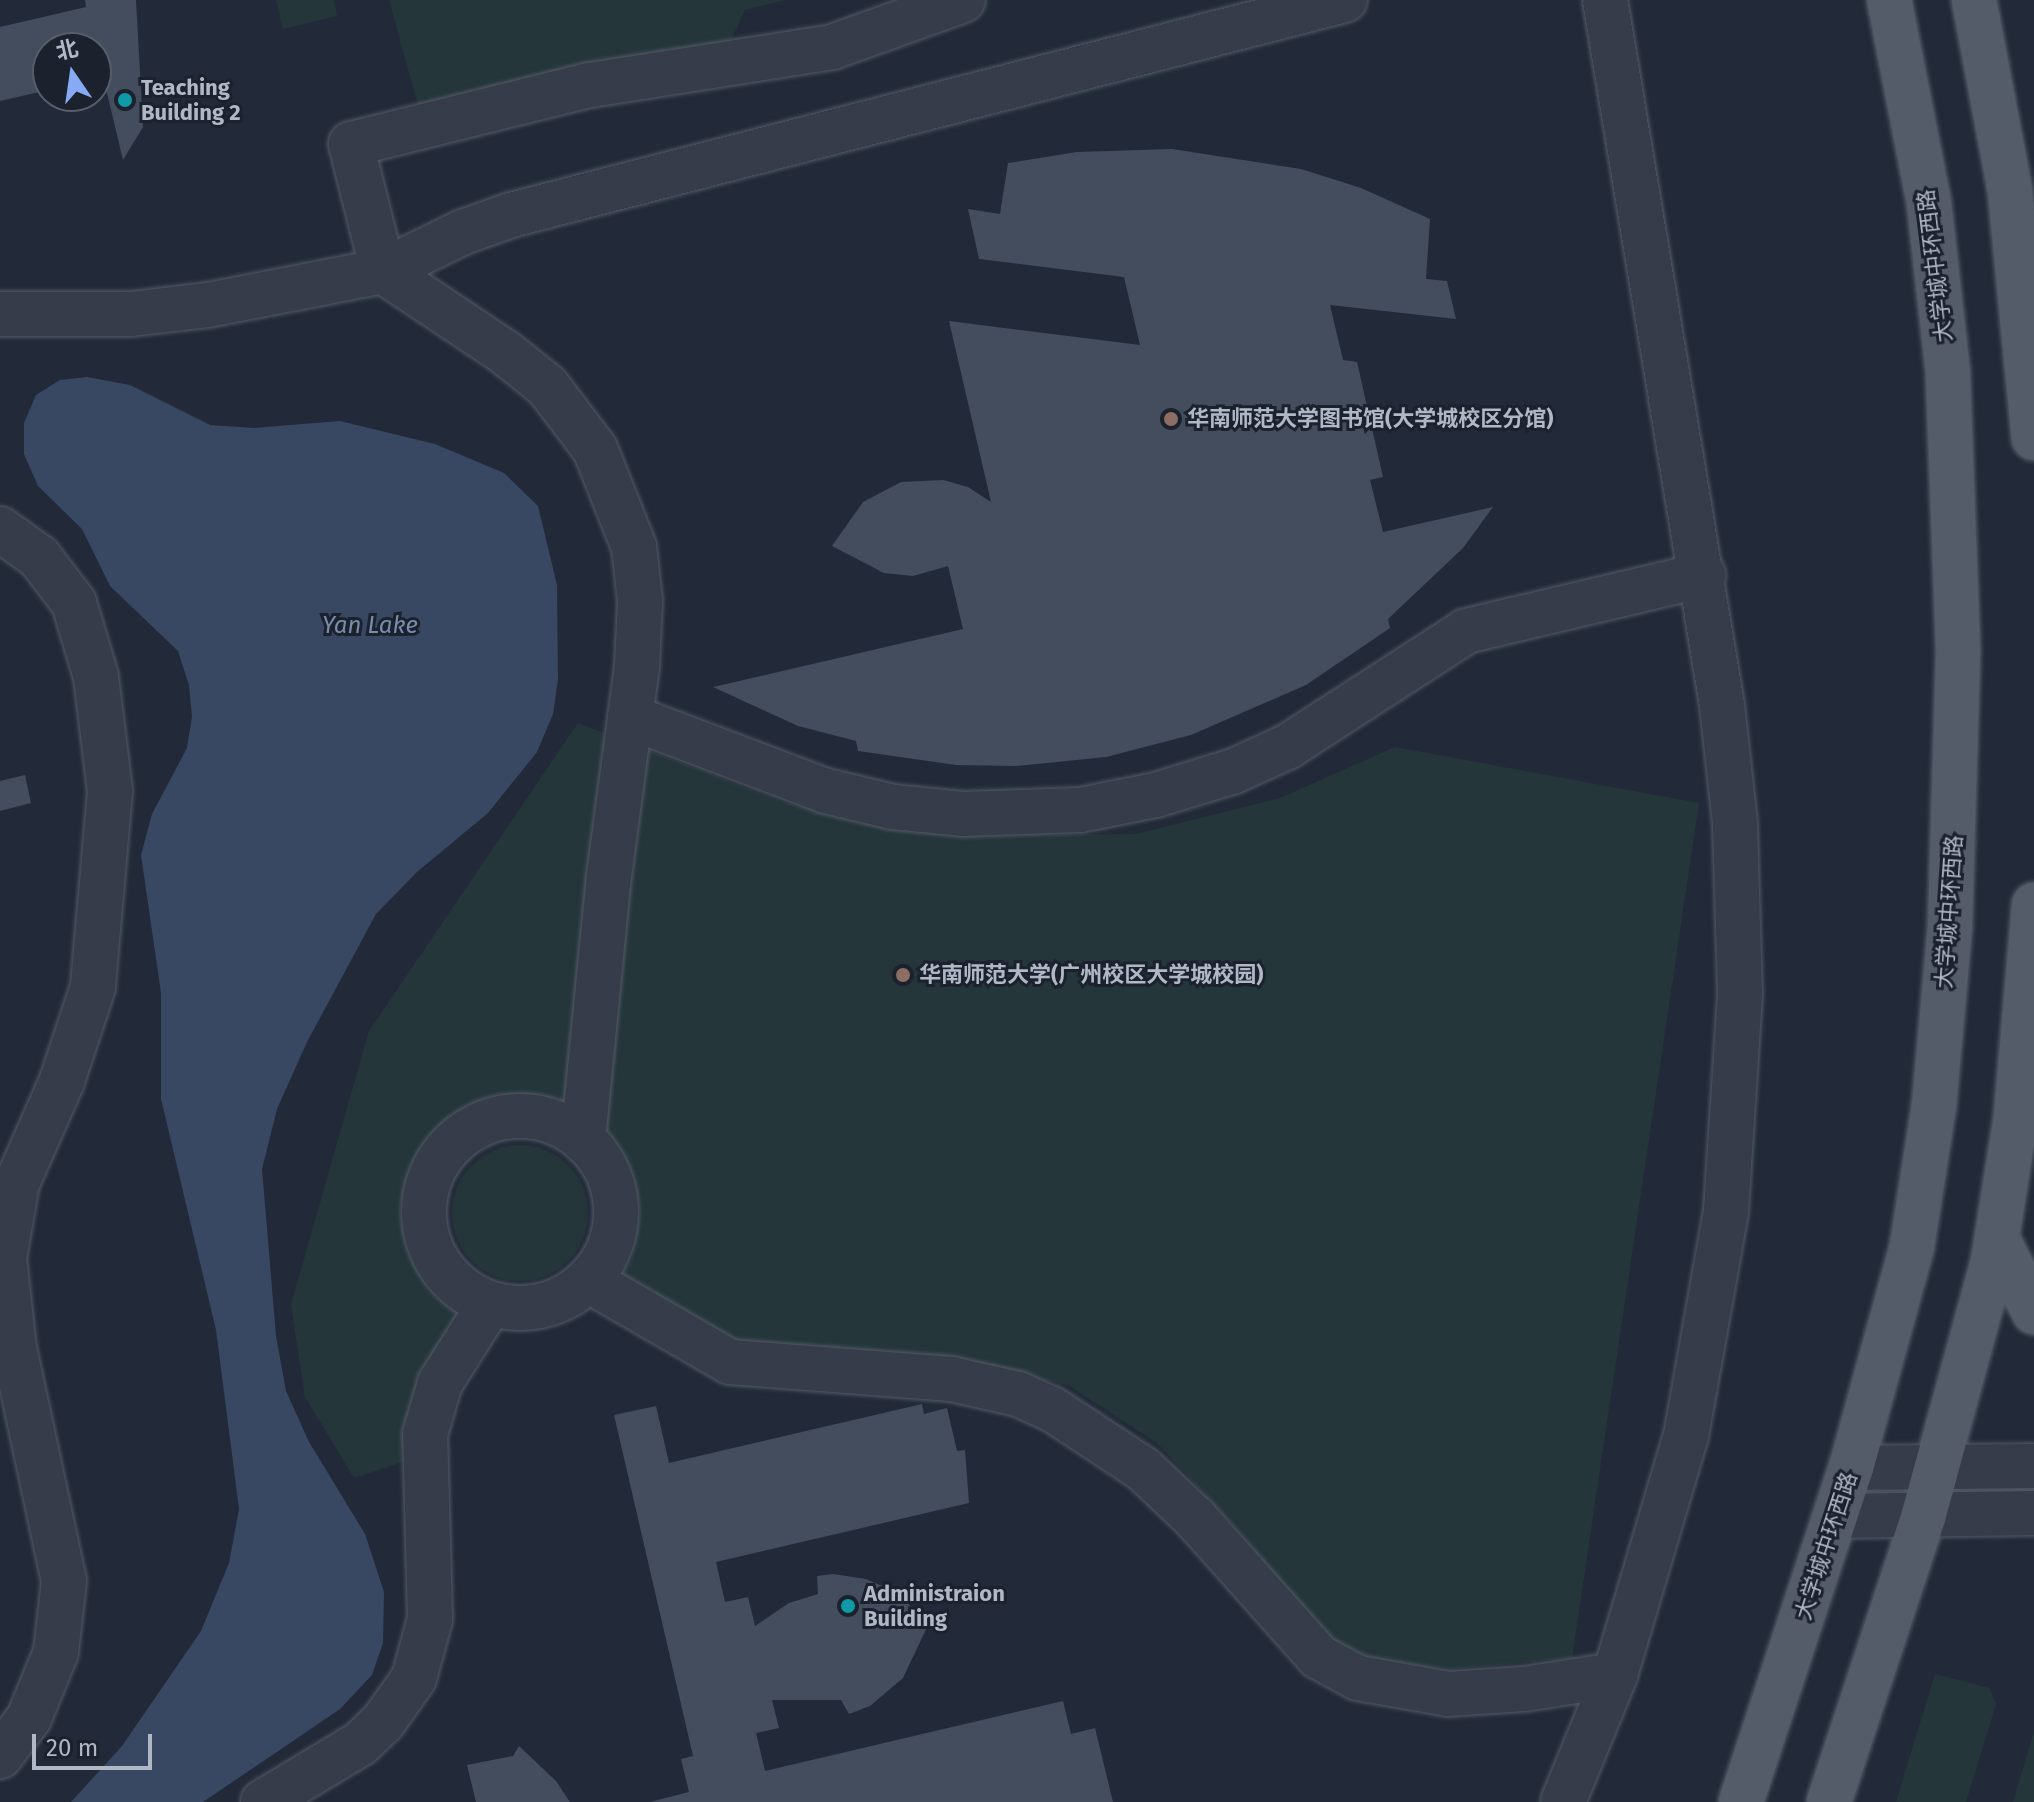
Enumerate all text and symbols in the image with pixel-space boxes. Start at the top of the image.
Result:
north arrow [32,32,112,112]
text: 北 [53,34,81,66]
place label: Teaching Building 2 [141,74,241,126]
marker: Teaching Building 2 [116,91,134,109]
street label: 大学城中环西路 [1913,188,1957,344]
place label: 华南师范大学图书馆(大学城校区分馆) [1187,406,1553,432]
marker: 华南师范大学图书馆(大学城校区分馆) [1162,410,1180,428]
water label: Yan Lake [322,612,418,640]
street label: 大学城中环西路 [1930,834,1968,990]
place label: 华南师范大学(广州校区大学城校园) [919,962,1263,988]
marker: 华南师范大学(广州校区大学城校园) [894,966,912,984]
street label: 大学城中环西路 [1790,1469,1862,1623]
place label: Administraion Building [864,1580,1005,1632]
marker: Administraion Building [839,1597,857,1615]
scale bar [36,1718,156,1768]
text: 20 m [46,1734,98,1762]

